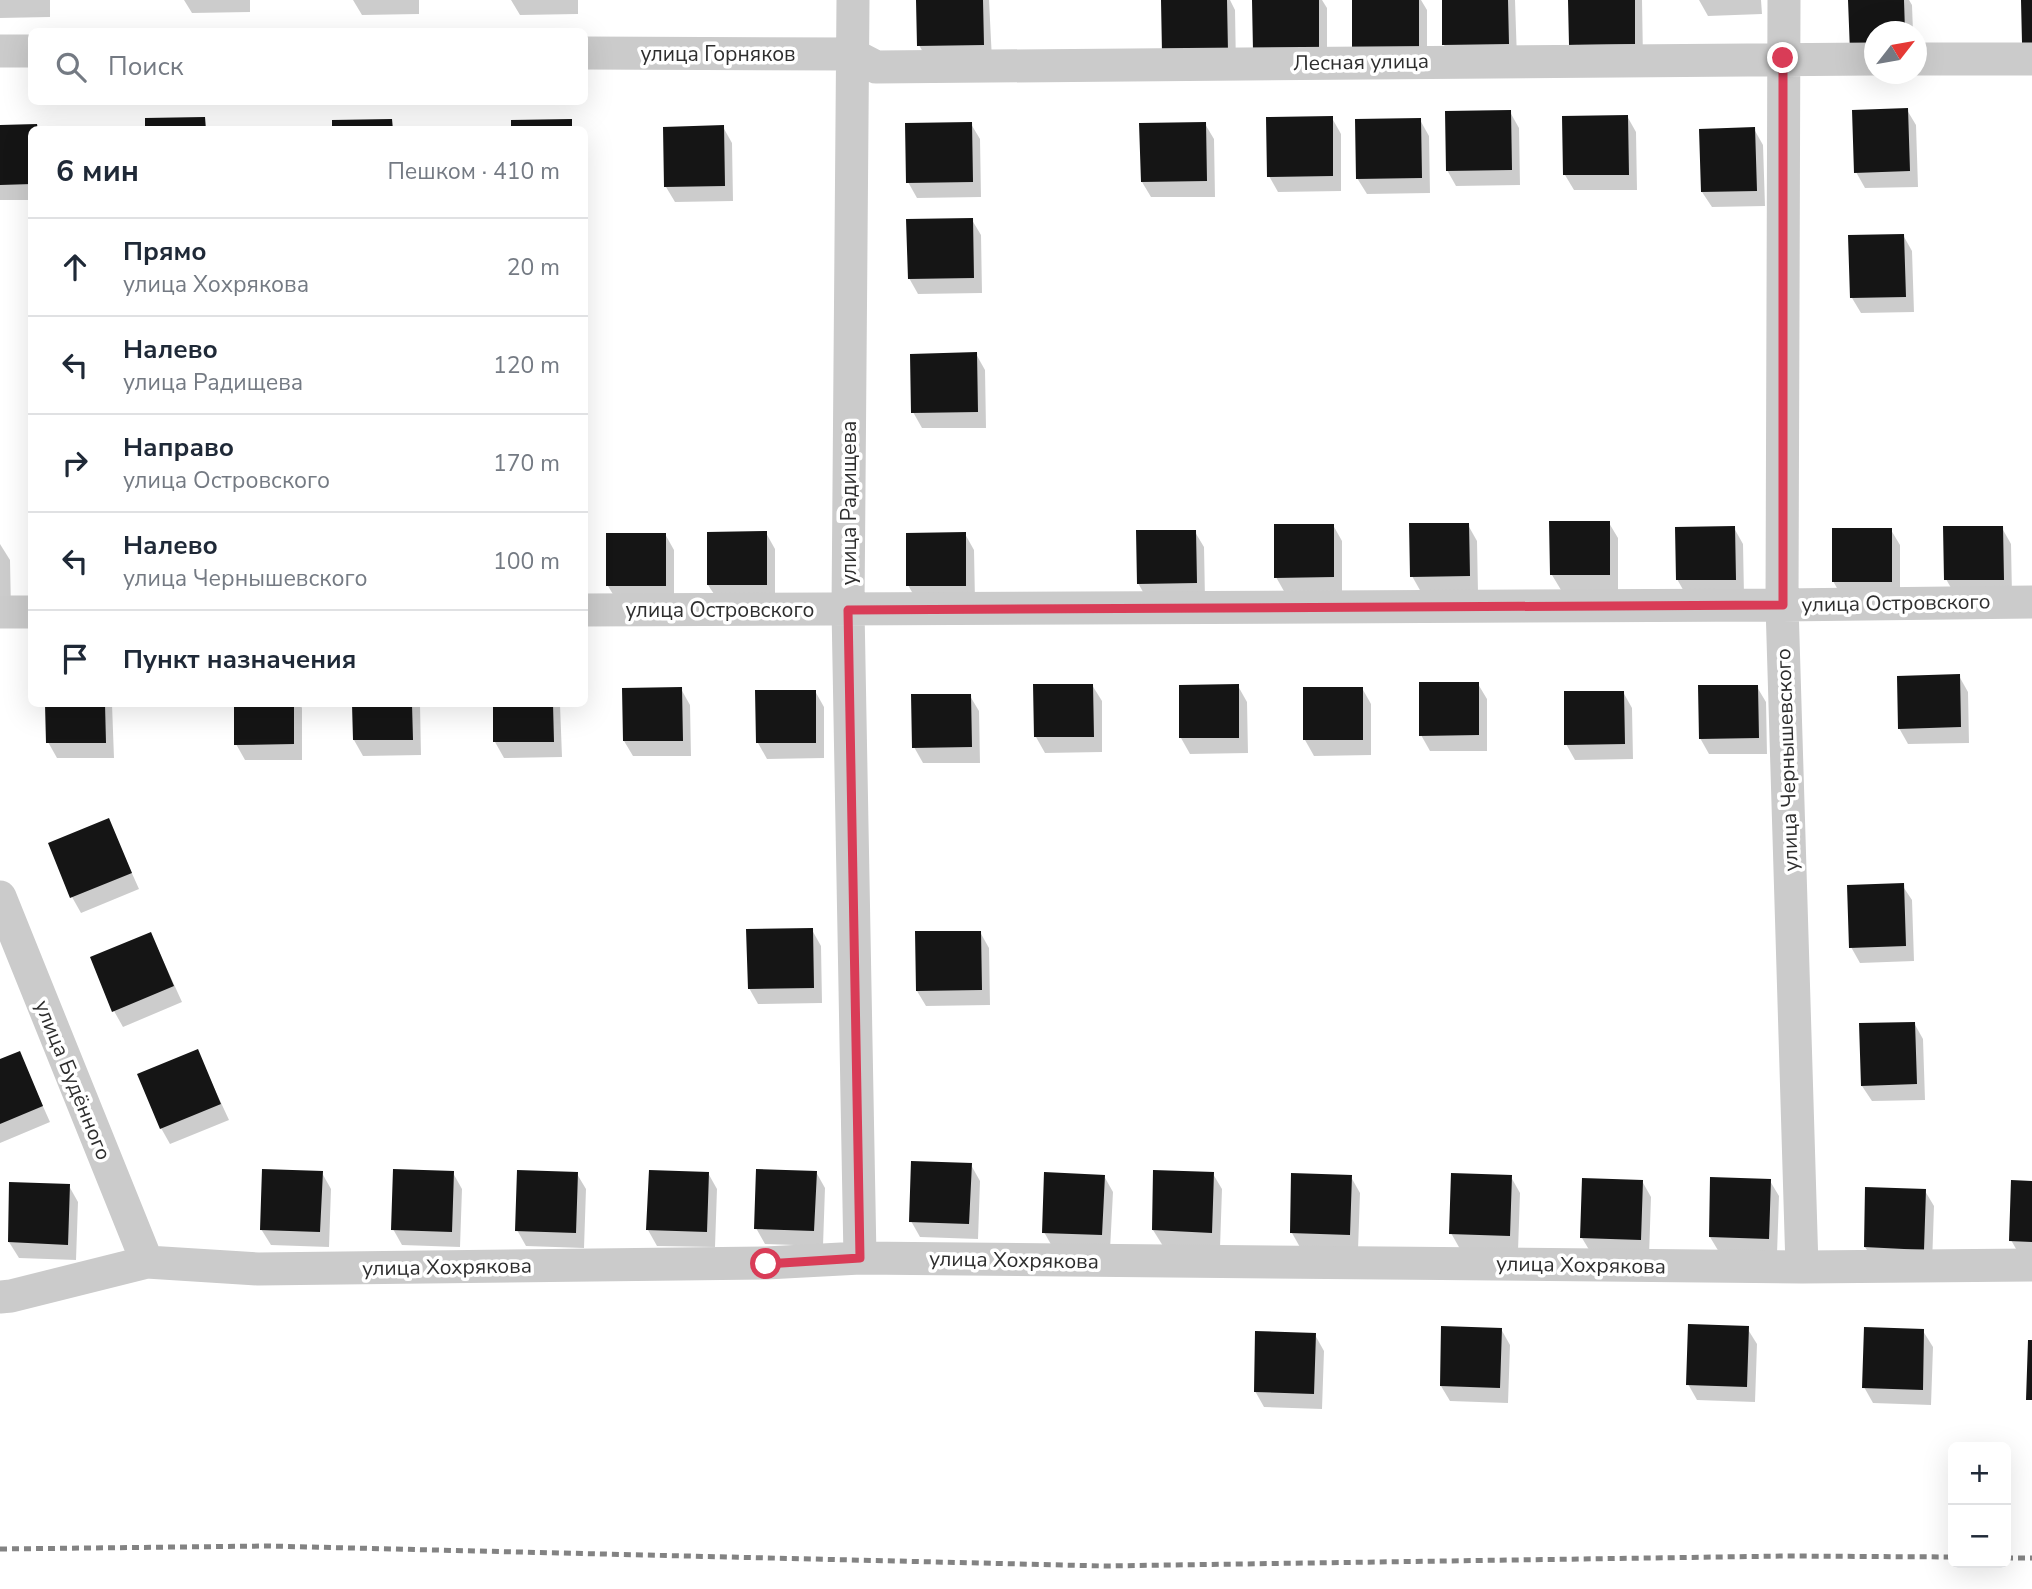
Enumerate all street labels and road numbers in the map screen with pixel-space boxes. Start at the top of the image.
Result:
street label: улица Горняков [640,40,796,68]
street label: Лесная улица [1293,47,1429,77]
street label: улица Радищева [835,421,863,585]
street label: улица Островского [1801,587,1991,619]
street label: улица Островского [625,596,815,624]
street label: улица Чернышевского [1769,648,1805,872]
street label: улица Будённого [28,996,118,1164]
street label: улица Хохрякова [929,1245,1099,1275]
street label: улица Хохрякова [1496,1250,1666,1280]
street label: улица Хохрякова [362,1252,532,1282]

